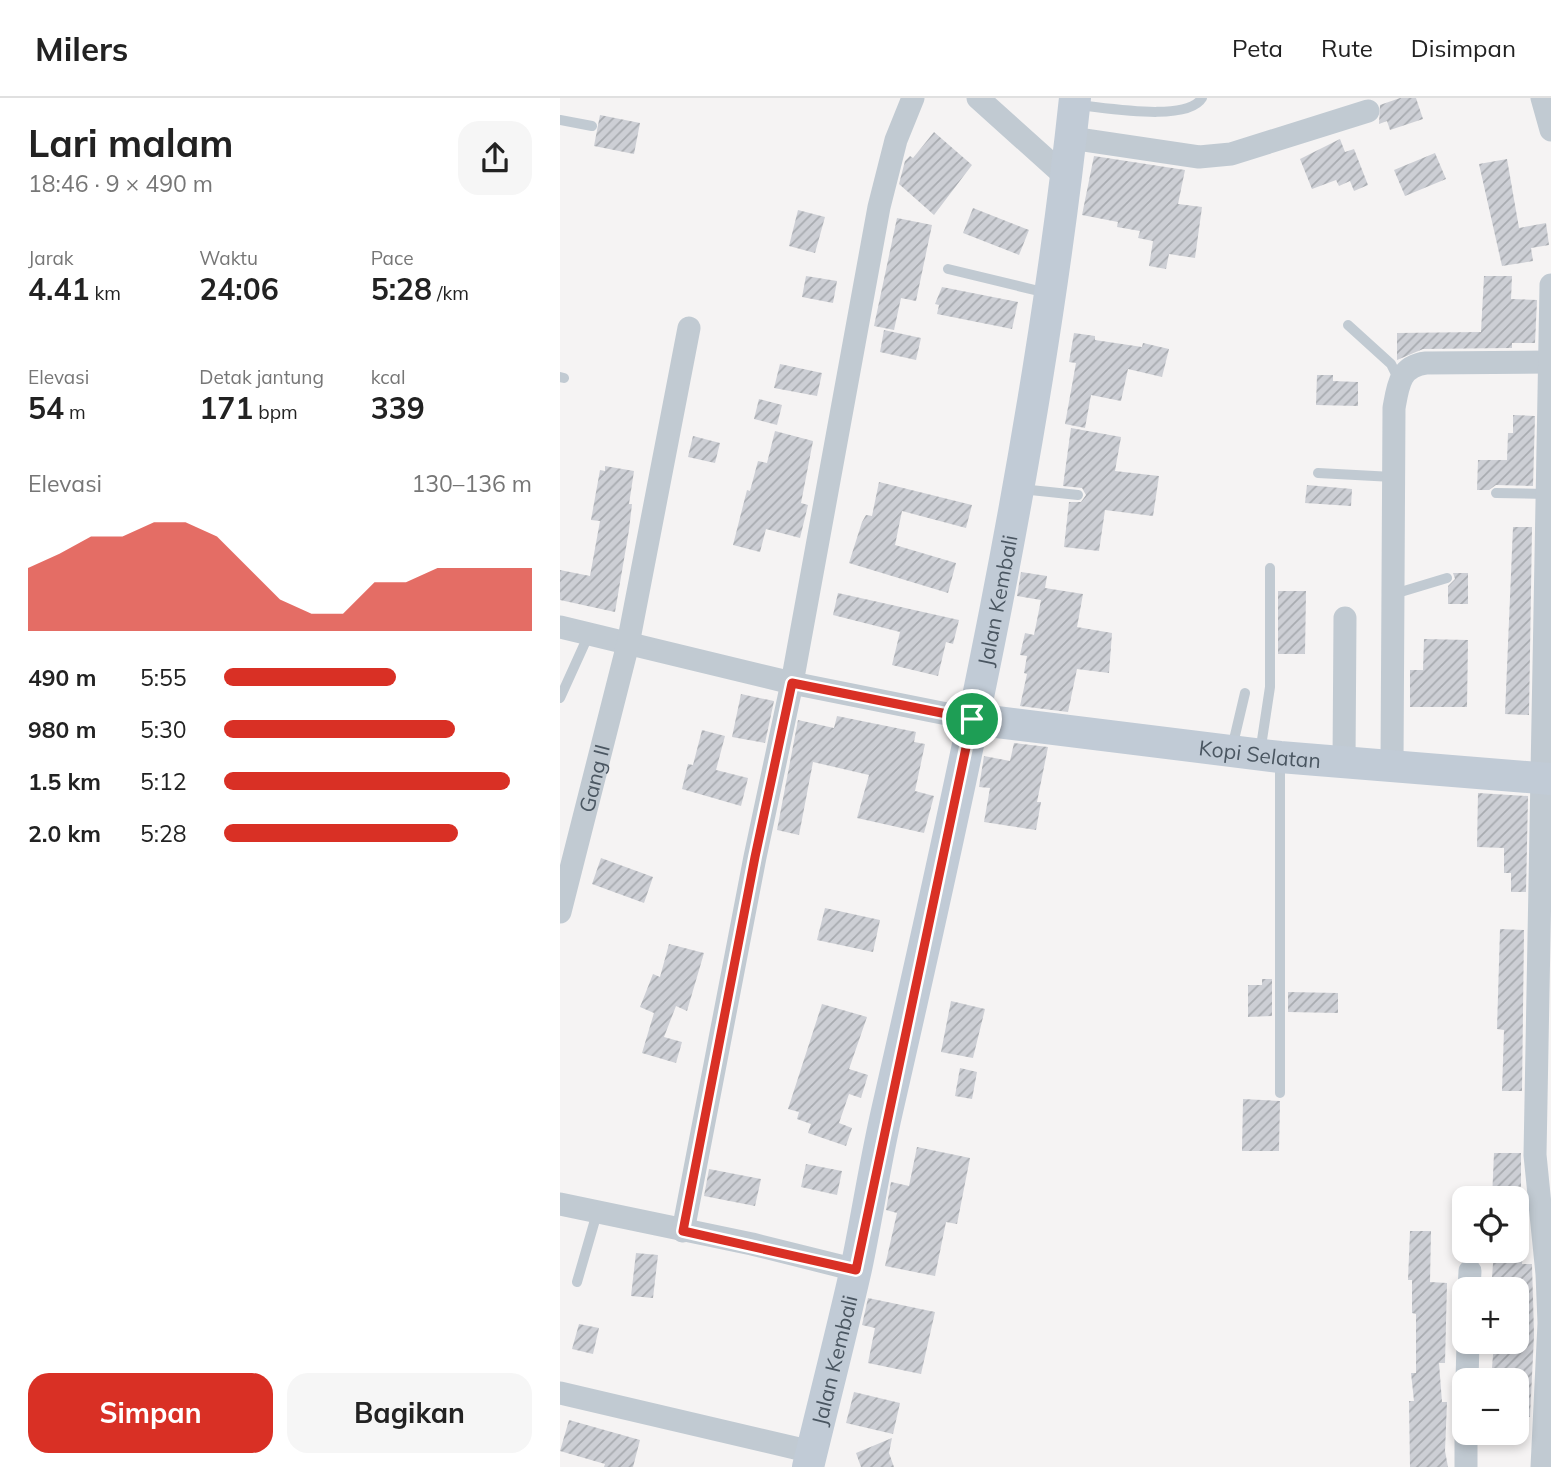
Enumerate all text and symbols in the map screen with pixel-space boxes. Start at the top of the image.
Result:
text: Milers [35,28,128,69]
text: Peta [1232,33,1283,63]
text: Rute [1321,33,1373,63]
text: Disimpan [1411,33,1516,63]
text: Lari malam [28,119,233,167]
button: share [458,121,532,195]
text: 18:46 · 9 × 490 m [28,169,213,198]
text: Jarak [28,246,74,270]
text: Waktu [199,246,258,270]
text: Pace [371,246,414,270]
text: 4.41 [28,270,89,308]
text: 24:06 [199,270,279,308]
text: 5:28 [371,270,432,308]
text: km [89,281,121,305]
text: /km [432,281,469,305]
text: Elevasi [28,365,89,389]
text: Detak jantung [199,365,324,389]
text: kcal [371,365,405,389]
text: 54 [28,389,64,427]
text: 171 [199,389,253,427]
text: 339 [371,389,425,427]
text: m [64,400,86,424]
text: bpm [253,400,298,424]
text: Elevasi [28,469,102,498]
text: 130–136 m [411,469,532,498]
street label: Jalan Kembali [972,533,1022,668]
text: 490 m [28,663,96,692]
text: 5:55 [140,663,187,692]
pin [942,689,1002,749]
icon: arrive [953,700,991,738]
text: 980 m [28,715,96,744]
text: 5:30 [140,715,187,744]
street label: Kopi Selatan [1197,734,1322,773]
street label: Gang II [573,741,615,815]
text: 1.5 km [28,767,101,796]
text: 5:12 [140,767,187,796]
text: 2.0 km [28,819,101,848]
text: 5:28 [140,819,187,848]
map controls [1452,1186,1529,1445]
button: locate [1452,1186,1529,1263]
button: + [1452,1277,1529,1354]
street label: Jalan Kembali [806,1292,863,1428]
button: − [1452,1368,1529,1445]
button: Simpan [28,1373,273,1453]
button: Bagikan [287,1373,532,1453]

